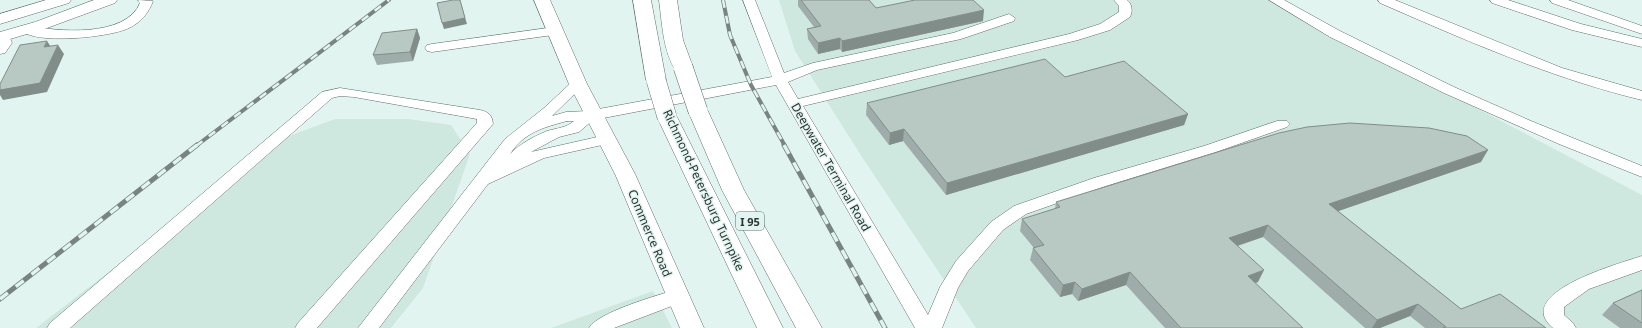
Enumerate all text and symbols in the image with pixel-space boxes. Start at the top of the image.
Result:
street label: Deepwater Terminal Road [787,100,875,234]
street label: Richmond-Petersburg Turnpike [659,106,749,274]
street label: Commerce Road [624,187,676,279]
road number: I 95 [736,212,764,230]

